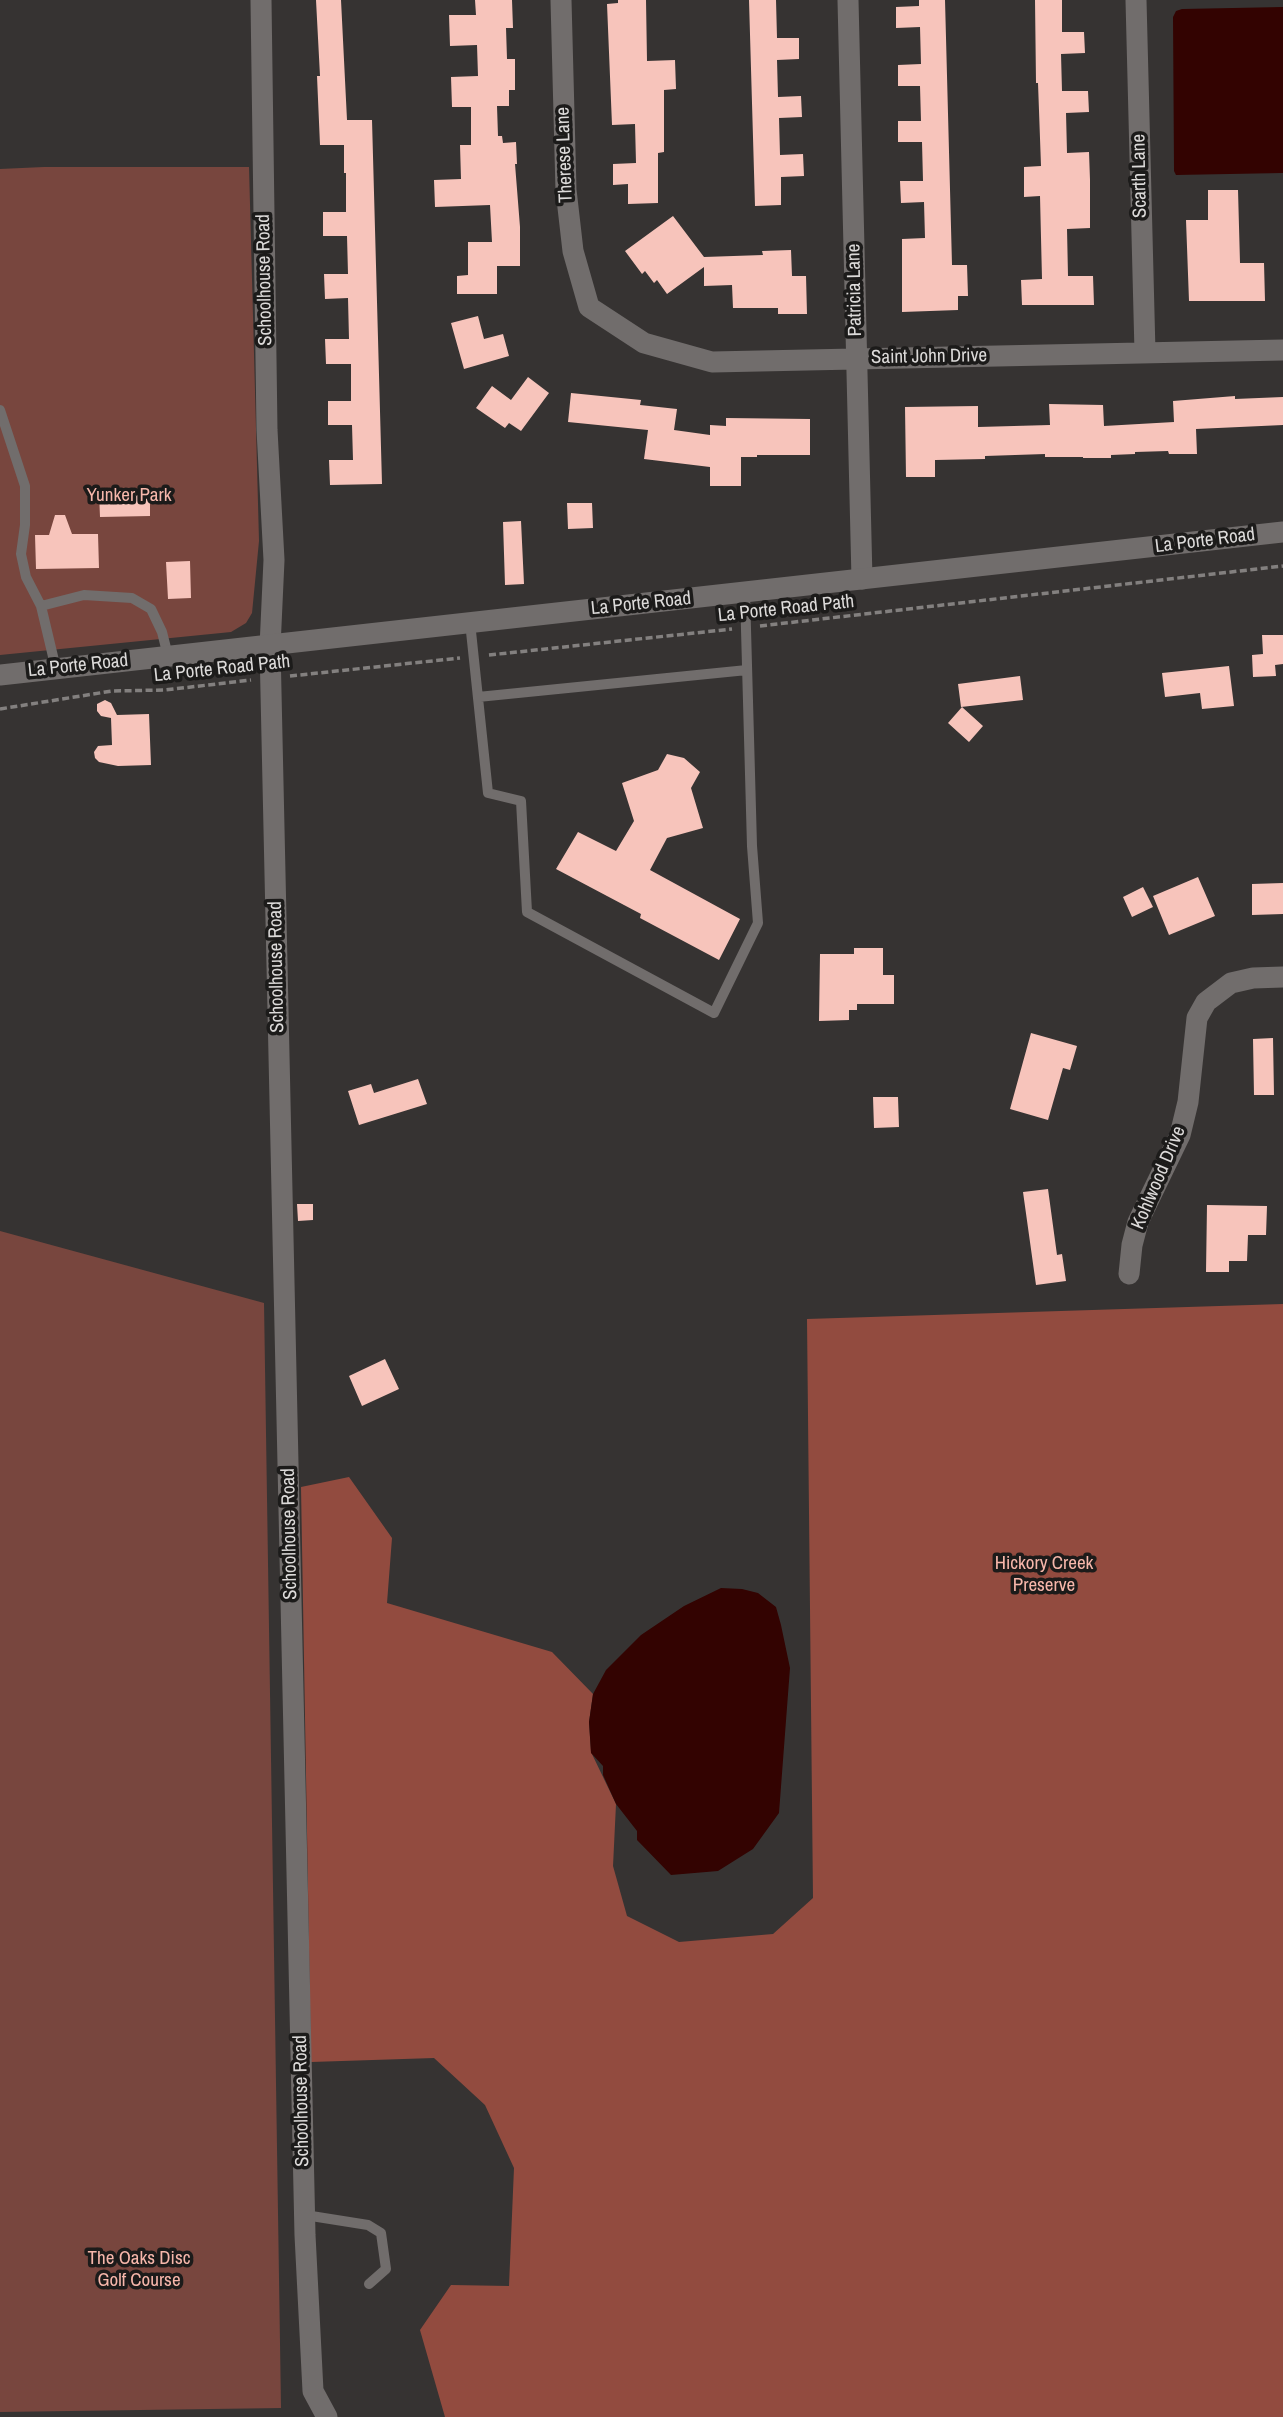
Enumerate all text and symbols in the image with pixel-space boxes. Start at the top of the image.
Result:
street label: Therese Lane [552,107,578,203]
street label: Scarth Lane [1128,134,1152,218]
street label: Schoolhouse Road [252,214,278,346]
street label: Patricia Lane [843,243,867,337]
street label: Saint John Drive [871,345,987,369]
park label: Yunker Park [87,485,171,507]
street label: La Porte Road [1154,524,1256,558]
street label: La Porte Road [590,587,692,621]
street label: La Porte Road Path [717,591,855,627]
street label: La Porte Road [27,649,129,683]
street label: La Porte Road Path [153,651,291,687]
street label: Schoolhouse Road [264,901,290,1033]
street label: Kohlwood Drive [1127,1123,1191,1233]
street label: Schoolhouse Road [277,1468,303,1600]
park label: Hickory Creek Preserve [995,1553,1093,1597]
street label: Schoolhouse Road [289,2035,315,2167]
park label: The Oaks Disc Golf Course [87,2248,191,2292]

